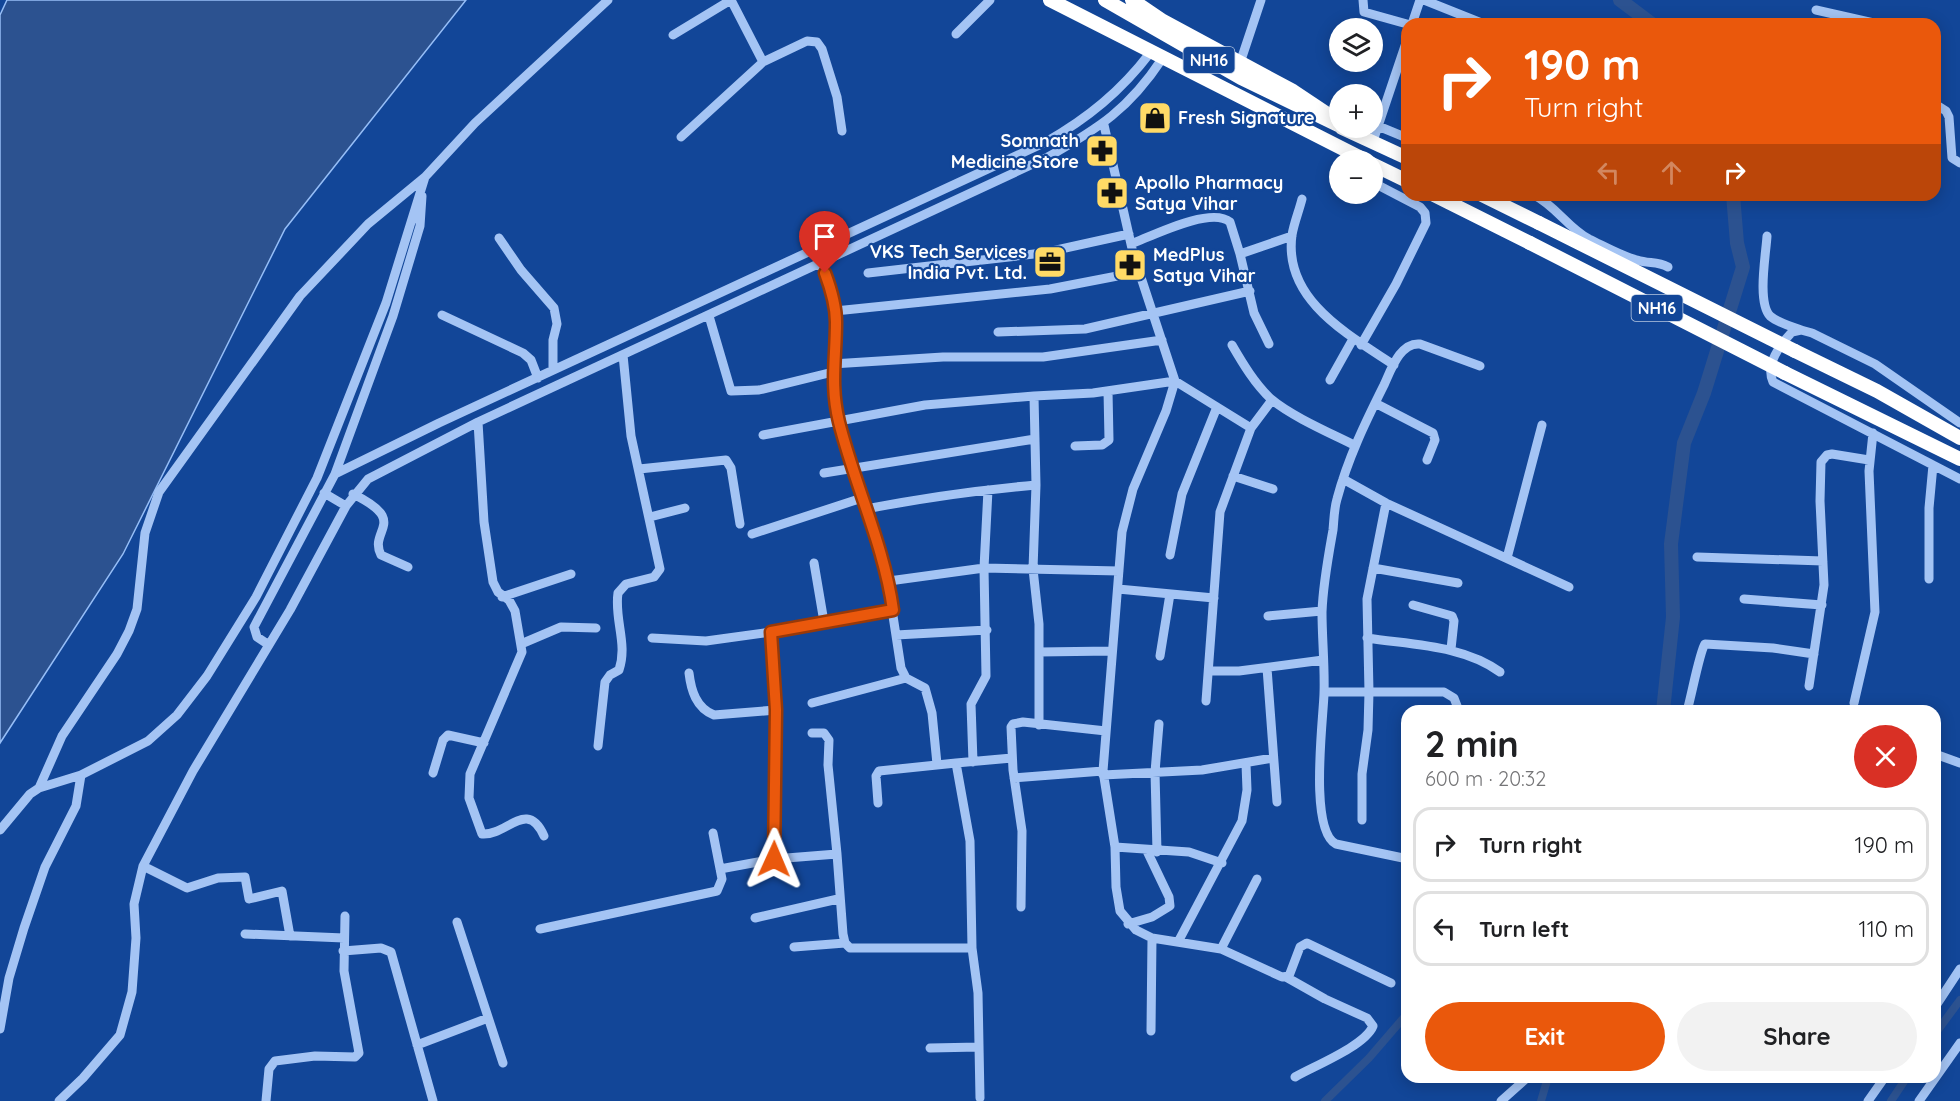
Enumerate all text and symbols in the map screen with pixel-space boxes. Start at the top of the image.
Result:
map controls [1329,18,1383,204]
button: layers [1329,18,1383,72]
text: 190 m [1524,38,1640,91]
icon: right [1425,42,1503,120]
road number: NH16 [1184,47,1234,73]
button: + [1329,84,1383,138]
text: Turn right [1524,90,1643,124]
shop icon: Fresh Signature [1137,100,1173,136]
place label: Fresh Signature [1178,106,1315,129]
place label: Somnath Medicine Store [951,129,1079,173]
pharmacy icon: Somnath Medicine Store [1084,133,1120,169]
button: − [1329,150,1383,204]
icon: left [1592,156,1625,189]
icon: ahead [1655,156,1688,189]
icon: right [1718,156,1751,189]
place label: Apollo Pharmacy Satya Vihar [1135,171,1283,215]
pharmacy icon: Apollo Pharmacy Satya Vihar [1094,175,1130,211]
pin [799,211,850,273]
icon: arrive [808,220,841,253]
place label: VKS Tech Services India Pvt. Ltd. [870,240,1027,284]
place label: MedPlus Satya Vihar [1153,243,1256,287]
office icon: VKS Tech Services India Pvt. Ltd. [1032,244,1068,280]
pharmacy icon: MedPlus Satya Vihar [1112,247,1148,283]
road number: NH16 [1632,295,1682,321]
text: 2 min [1425,721,1519,766]
button: close [1854,725,1917,788]
text: 600 m · 20:32 [1425,766,1546,791]
position arrow [742,827,806,891]
icon: right [1428,828,1461,861]
text: Turn right [1479,831,1583,859]
text: 190 m [1854,831,1914,859]
icon: left [1428,912,1461,945]
text: Turn left [1479,915,1569,943]
text: 110 m [1859,915,1914,943]
button: Exit [1425,1002,1665,1071]
button: Share [1677,1002,1917,1071]

